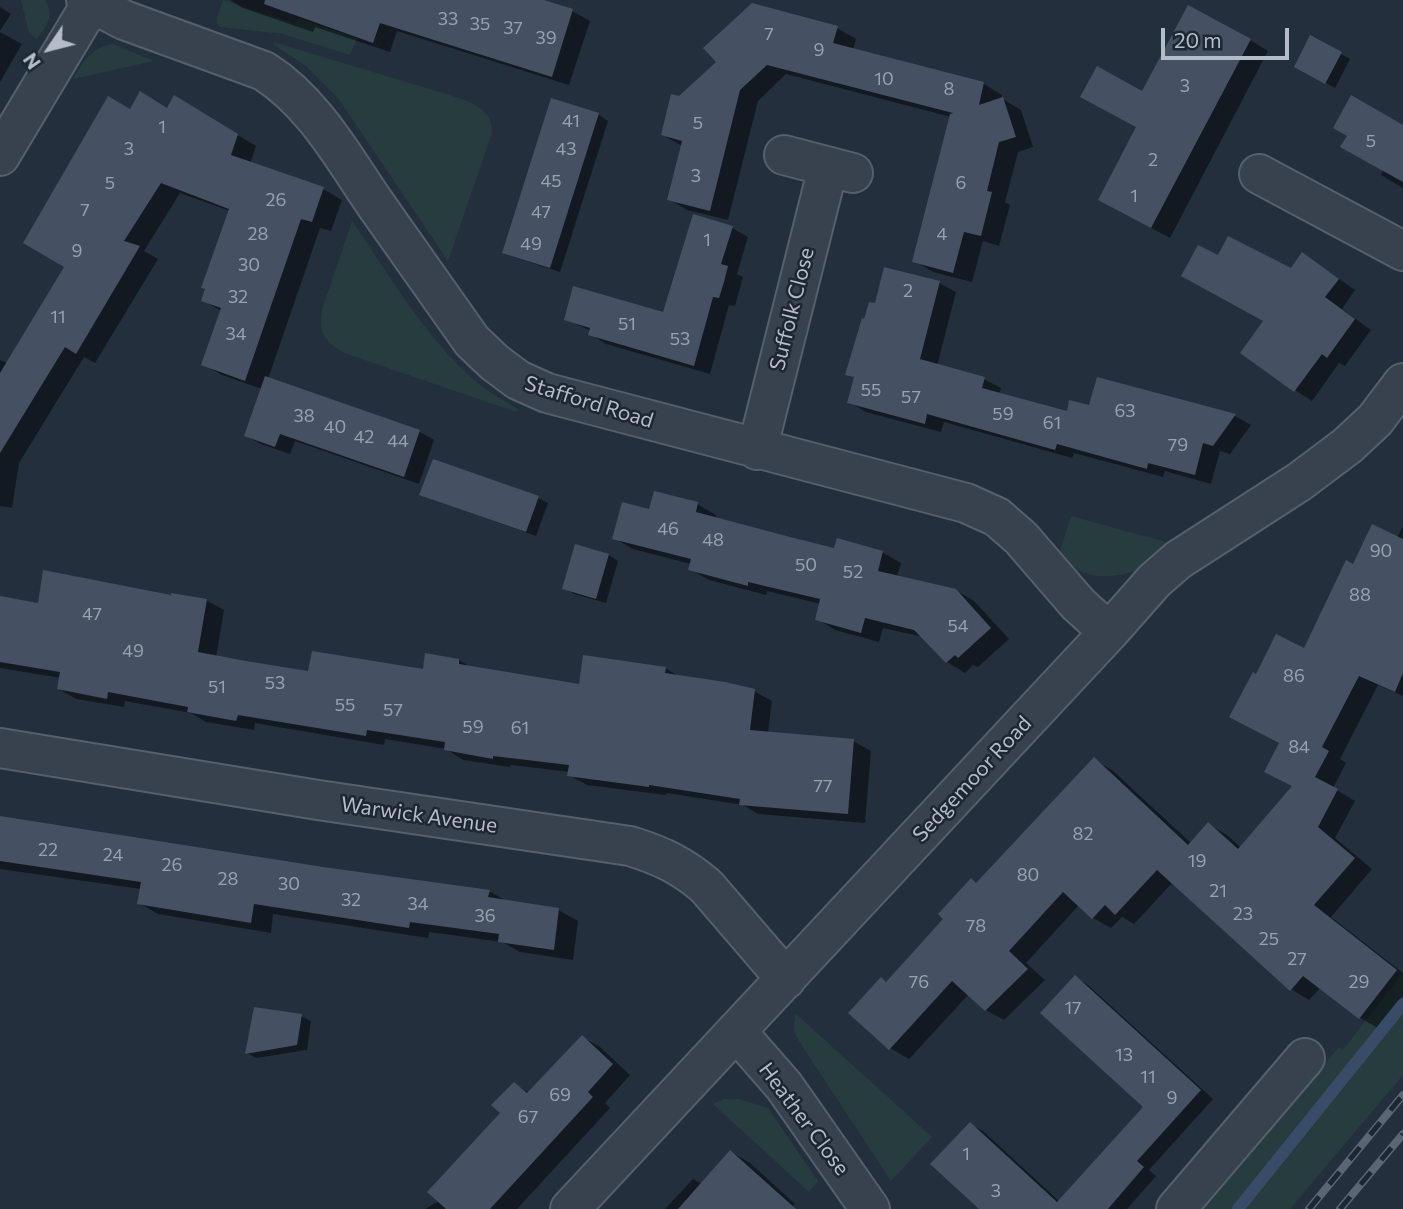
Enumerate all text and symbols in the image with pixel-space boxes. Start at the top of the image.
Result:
house number: 33 [438,8,458,30]
house number: 35 [470,13,490,35]
north arrow [14,14,84,84]
scale bar [1165,14,1293,58]
house number: 37 [503,17,523,39]
house number: 7 [764,23,774,45]
house number: 39 [535,27,557,49]
text: 20 m [1174,27,1222,52]
house number: 9 [814,39,824,61]
text: N [18,49,45,74]
house number: 10 [874,68,894,90]
house number: 3 [1180,75,1190,97]
house number: 8 [944,78,954,100]
house number: 41 [562,110,580,132]
house number: 5 [693,112,703,134]
house number: 1 [158,116,166,138]
house number: 5 [1366,130,1376,152]
house number: 3 [124,138,134,160]
house number: 43 [555,138,577,160]
house number: 2 [1148,149,1158,171]
house number: 3 [691,165,701,187]
house number: 45 [540,170,562,192]
house number: 5 [105,172,115,194]
house number: 6 [956,172,966,194]
house number: 1 [1130,185,1138,207]
house number: 26 [266,189,286,211]
house number: 7 [80,199,90,221]
house number: 47 [531,201,551,223]
house number: 28 [248,223,268,245]
house number: 4 [937,223,947,245]
house number: 1 [703,229,711,251]
house number: 49 [520,233,542,255]
house number: 9 [72,240,82,262]
street label: Suffolk Close [765,245,819,373]
house number: 30 [238,254,260,276]
house number: 2 [903,280,913,302]
house number: 32 [228,286,248,308]
house number: 11 [50,306,66,328]
house number: 51 [618,313,636,335]
house number: 34 [225,323,247,345]
house number: 53 [670,328,690,350]
street label: Stafford Road [522,370,656,434]
house number: 55 [861,379,881,401]
house number: 57 [901,386,921,408]
house number: 63 [1114,400,1136,422]
house number: 59 [992,403,1014,425]
house number: 38 [293,405,315,427]
house number: 61 [1043,412,1061,434]
house number: 40 [324,416,346,438]
house number: 42 [354,426,374,448]
house number: 44 [387,430,409,452]
house number: 79 [1168,434,1188,456]
house number: 46 [657,518,679,540]
house number: 48 [702,529,724,551]
house number: 90 [1370,540,1392,562]
house number: 50 [795,554,817,576]
house number: 52 [843,561,863,583]
house number: 88 [1349,584,1371,606]
house number: 47 [82,603,102,625]
house number: 54 [947,615,969,637]
house number: 49 [122,640,144,662]
house number: 86 [1283,665,1305,687]
house number: 53 [265,672,285,694]
house number: 51 [208,676,226,698]
house number: 55 [335,694,355,716]
house number: 57 [383,699,403,721]
street label: Sedgemoor Road [907,711,1037,847]
house number: 59 [462,716,484,738]
house number: 61 [511,717,529,739]
house number: 84 [1288,736,1310,758]
house number: 77 [813,775,833,797]
street label: Warwick Avenue [339,792,499,838]
house number: 82 [1073,823,1093,845]
house number: 22 [38,839,58,861]
house number: 24 [103,844,123,866]
house number: 19 [1188,850,1206,872]
house number: 26 [162,854,182,876]
house number: 80 [1017,864,1039,886]
house number: 28 [218,868,238,890]
house number: 30 [278,873,300,895]
house number: 21 [1209,880,1227,902]
house number: 32 [341,889,361,911]
house number: 34 [407,893,429,915]
house number: 23 [1233,903,1253,925]
house number: 36 [474,905,496,927]
house number: 78 [966,915,986,937]
house number: 25 [1259,928,1279,950]
house number: 27 [1287,948,1307,970]
house number: 76 [909,971,929,993]
house number: 29 [1349,971,1369,993]
house number: 17 [1064,997,1082,1019]
house number: 13 [1115,1044,1133,1066]
street label: Heather Close [753,1058,855,1180]
house number: 11 [1140,1066,1156,1088]
house number: 69 [549,1084,571,1106]
house number: 9 [1167,1087,1177,1109]
house number: 67 [518,1106,538,1128]
house number: 1 [962,1143,970,1165]
house number: 3 [991,1180,1001,1202]

